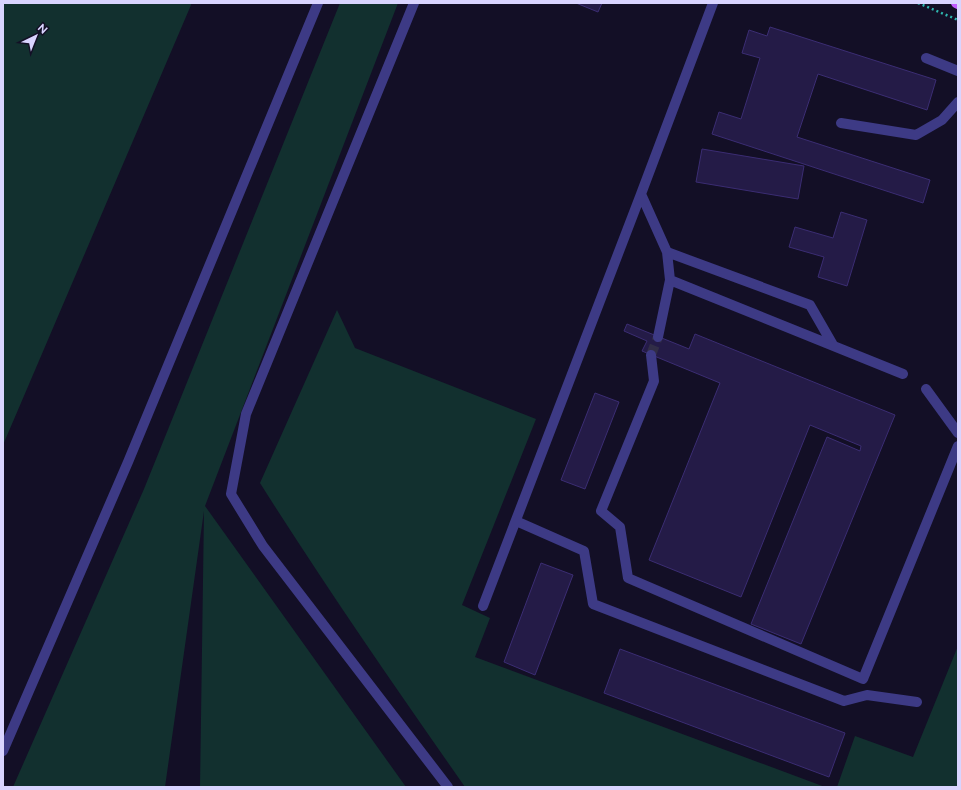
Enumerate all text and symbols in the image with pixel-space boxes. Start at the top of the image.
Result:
north arrow [16,16,56,56]
text: N [35,21,50,37]

